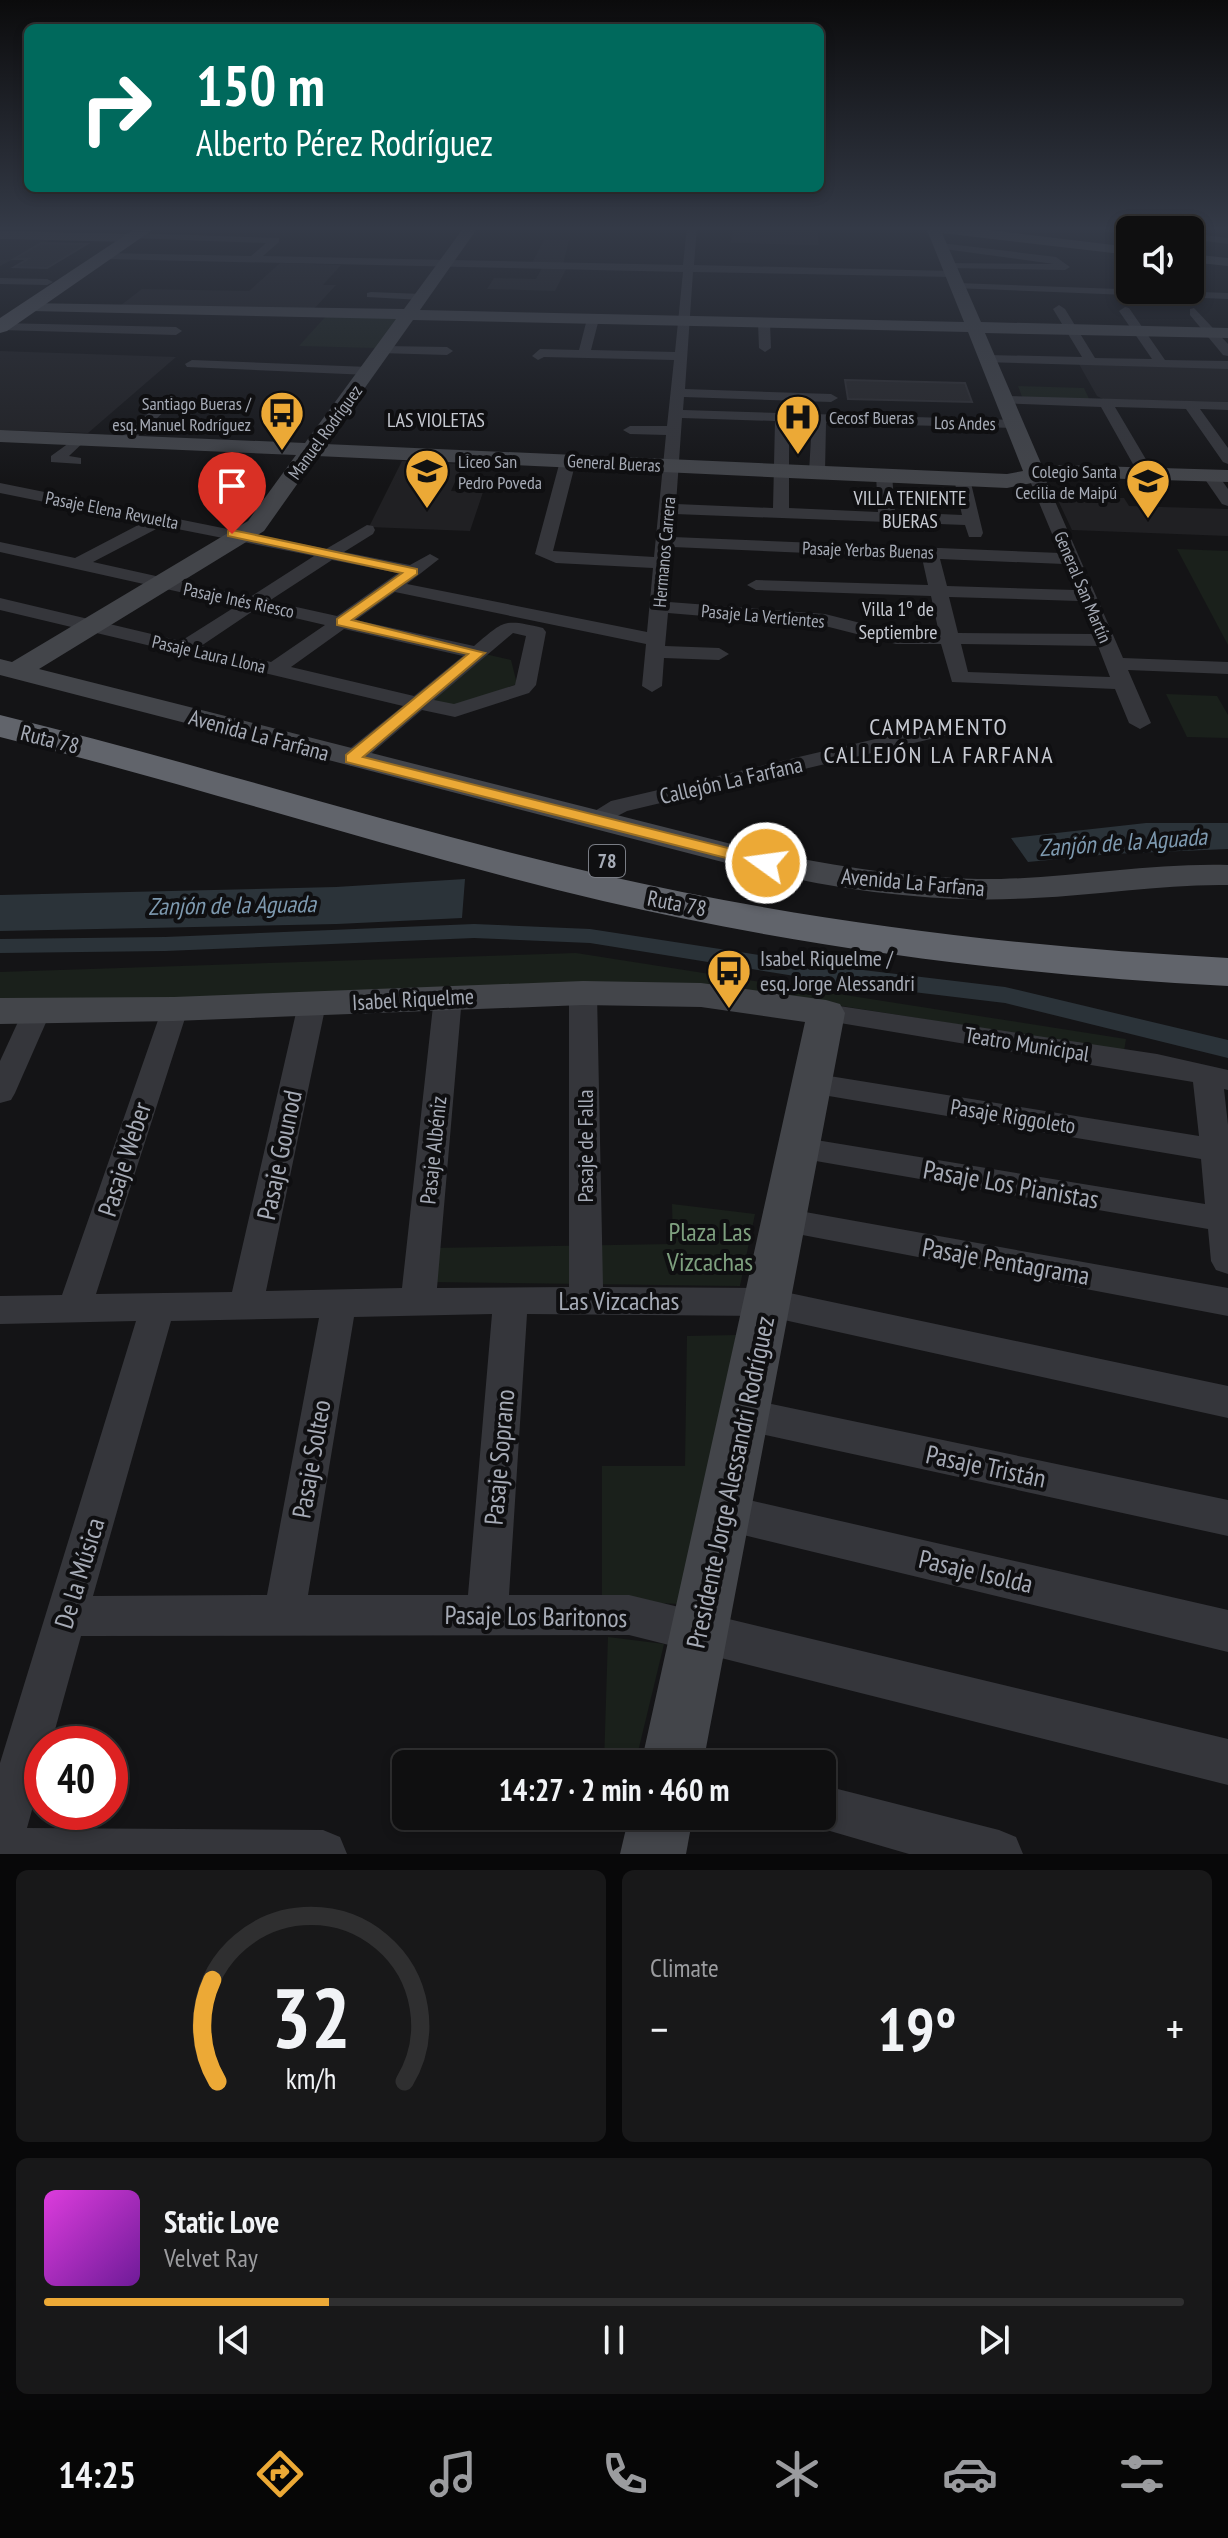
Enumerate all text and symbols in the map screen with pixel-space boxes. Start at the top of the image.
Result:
text: 150 m [196,49,325,121]
icon: right [64,56,168,160]
text: Alberto Pérez Rodríguez [196,119,493,166]
map controls [1116,216,1204,304]
button: sound [1116,216,1204,304]
street label: Manuel Rodríguez [283,380,367,484]
bus stop icon: Santiago Bueras / esq. Manuel Rodríguez [258,389,306,452]
place label: Santiago Bueras / esq. Manuel Rodríguez [112,392,252,436]
hospital icon: Cecosf Bueras [774,393,822,456]
place label: Cecosf Bueras [829,406,914,429]
district label: LAS VIOLETAS [387,407,485,433]
street label: Los Andes [934,411,996,435]
school or university icon: Liceo San Pedro Poveda [403,447,451,510]
street label: General Bueras [567,449,661,477]
place label: Liceo San Pedro Poveda [458,450,542,494]
pin [198,452,266,534]
school or university icon: Colegio Santa Cecilia de Maipú [1124,457,1172,520]
place label: Colegio Santa Cecilia de Maipú [1015,460,1117,504]
icon: arrive [210,464,254,508]
district label: VILLA TENIENTE BUERAS [853,485,966,534]
street label: Pasaje Elena Revuelta [43,486,181,534]
street label: Hermanos Carrera [648,496,680,608]
street label: General San Martín [1049,528,1117,646]
street label: Pasaje Yerbas Buenas [802,536,934,564]
street label: Pasaje Inés Riesco [182,577,297,623]
district label: Villa 1º de Septiembre [858,596,938,645]
street label: Pasaje La Vertientes [700,599,826,633]
street label: Pasaje Laura Llona [150,630,268,678]
street label: Avenida La Farfana [186,703,332,767]
district label: CAMPAMENTO CALLEJÓN LA FARFANA [824,711,1054,770]
street label: Ruta 78 [18,718,82,760]
street label: Callejón La Farfana [657,750,805,810]
position arrow [724,821,808,905]
water label: Zanjón de la Aguada [1038,821,1209,863]
road number: 78 [589,845,625,877]
street label: Avenida La Farfana [840,862,986,902]
street label: Ruta 78 [645,884,709,922]
water label: Zanjón de la Aguada [148,888,318,922]
place label: Isabel Riquelme / esq. Jorge Alessandri [760,944,915,997]
bus stop icon: Isabel Riquelme / esq. Jorge Alessandri [705,947,753,1010]
street label: Isabel Riquelme [351,982,475,1016]
street label: Teatro Municipal [963,1020,1092,1068]
street label: Pasaje Gounod [249,1087,309,1223]
street label: Pasaje de Falla [571,1089,599,1203]
street label: Pasaje Riggoleto [948,1092,1078,1140]
street label: Pasaje Albéniz [413,1094,453,1206]
street label: Pasaje Weber [90,1098,158,1220]
street label: Pasaje Los Pianistas [921,1152,1101,1216]
park label: Plaza Las Vizcachas [666,1215,753,1278]
street label: Pasaje Pentagrama [920,1230,1092,1292]
street label: Las Vizcachas [559,1284,679,1317]
street label: Presidente Jorge Alessandri Rodríguez [679,1313,781,1651]
street label: Pasaje Soprano [477,1388,521,1526]
street label: Pasaje Solteo [284,1397,338,1521]
street label: Pasaje Tristán [923,1437,1049,1495]
street label: De la Música [47,1514,111,1632]
street label: Pasaje Isolda [916,1542,1036,1600]
street label: Pasaje Los Baritonos [444,1598,628,1634]
speed limit sign: 40 [24,1726,128,1830]
text: 14:27 · 2 min · 460 m [499,1770,729,1809]
text: Climate [650,1951,719,1984]
text: 32 [271,1963,351,2071]
text: 19° [877,1990,957,2068]
text: − [650,2000,668,2057]
text: + [1166,2000,1184,2057]
text: km/h [286,2060,336,2097]
text: Static Love [164,2202,279,2241]
text: Velvet Ray [164,2241,258,2274]
icon: previous [212,2318,256,2362]
icon: pause [592,2318,636,2362]
icon: next [972,2318,1016,2362]
icon: directions [252,2446,308,2502]
icon: music [425,2446,481,2502]
icon: phone [597,2446,653,2502]
icon: climate [769,2446,825,2502]
icon: car [942,2446,998,2502]
icon: filters [1114,2446,1170,2502]
text: 14:25 [58,2451,136,2498]

